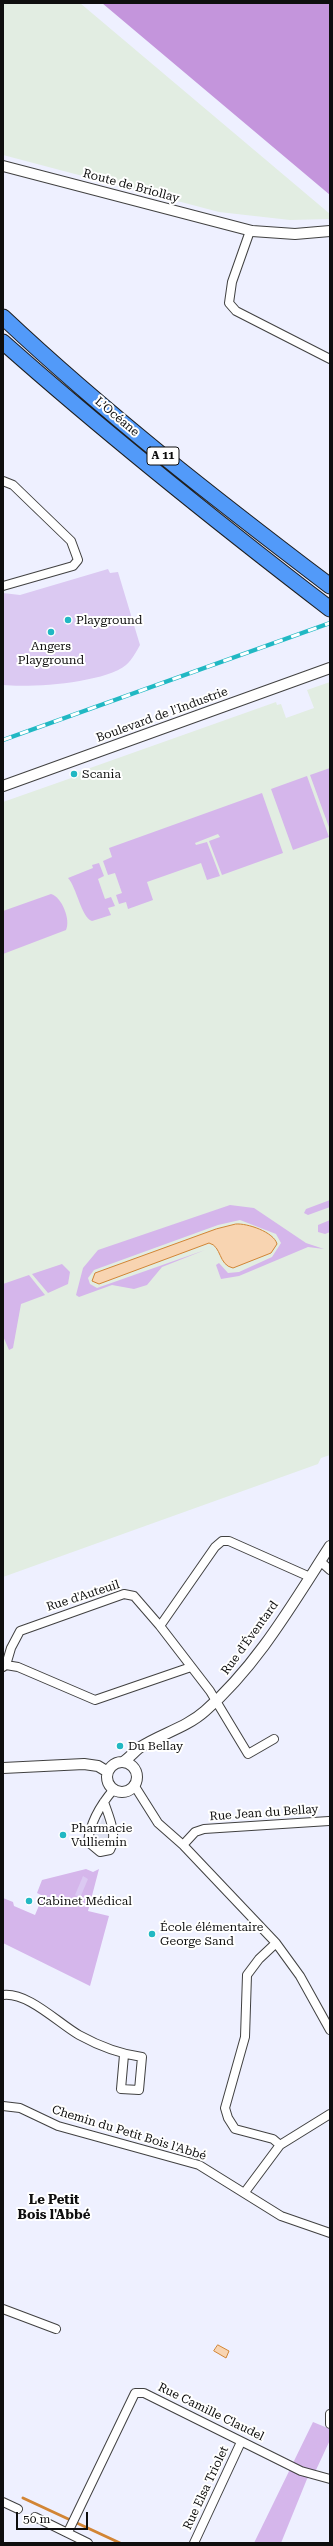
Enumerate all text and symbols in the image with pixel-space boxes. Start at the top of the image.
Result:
street label: Route de Briollay [81,166,181,206]
street label: L’Océane [92,394,142,440]
road number: A 11 [147,447,179,465]
place label: Playground [76,613,142,627]
marker: Playground [63,615,73,625]
marker: Angers Playground [46,627,56,637]
place label: Angers Playground [18,639,84,667]
street label: Boulevard de l'Industrie [94,685,230,745]
place label: Scania [82,767,121,781]
marker: Scania [69,769,79,779]
street label: Rue d'Auteuil [45,1577,121,1615]
street label: Rue d'Éventard [218,1598,282,1678]
place label: Du Bellay [128,1739,183,1753]
marker: Du Bellay [115,1741,125,1751]
street label: Rue Jean du Bellay [209,1802,319,1824]
place label: Pharmacie Vulliemin [71,1821,132,1849]
marker: Pharmacie Vulliemin [58,1830,68,1840]
place label: Cabinet Médical [37,1894,132,1908]
marker: Cabinet Médical [24,1896,34,1906]
place label: École élémentaire George Sand [160,1920,263,1948]
marker: École élémentaire George Sand [147,1929,157,1939]
street label: Chemin du Petit Bois l'Abbé [50,2103,208,2163]
district label: Le Petit Bois l'Abbé [18,2192,90,2223]
street label: Rue Camille Claudel [156,2380,266,2444]
street label: Rue Elsa Triolet [180,2444,232,2532]
scale bar [18,2504,90,2530]
text: 50 m [23,2512,50,2526]

